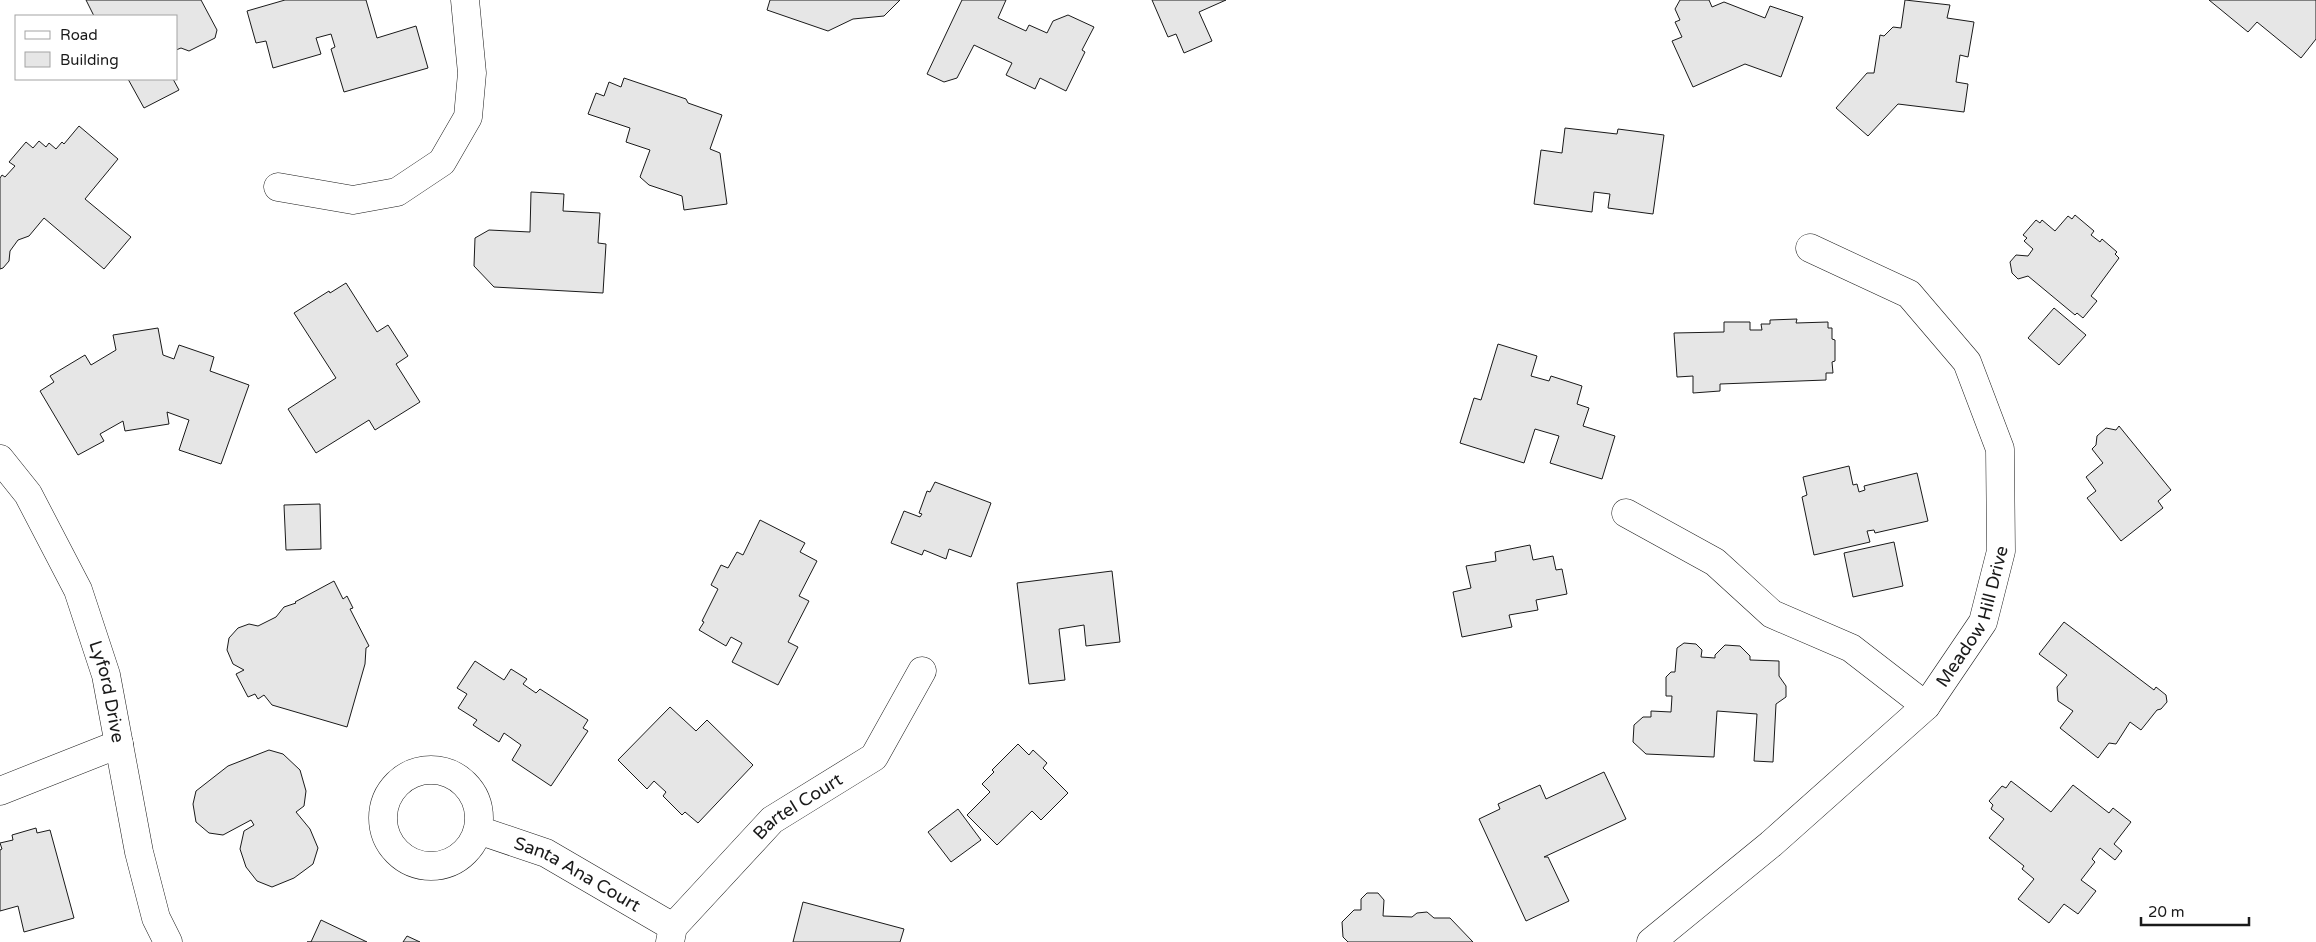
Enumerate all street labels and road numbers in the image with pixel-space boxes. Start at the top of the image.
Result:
street label: Meadow Hill Drive [1931,543,2013,691]
street label: Lyford Drive [84,638,129,745]
street label: Bartel Court [748,768,847,844]
street label: Santa Ana Court [511,832,645,917]

